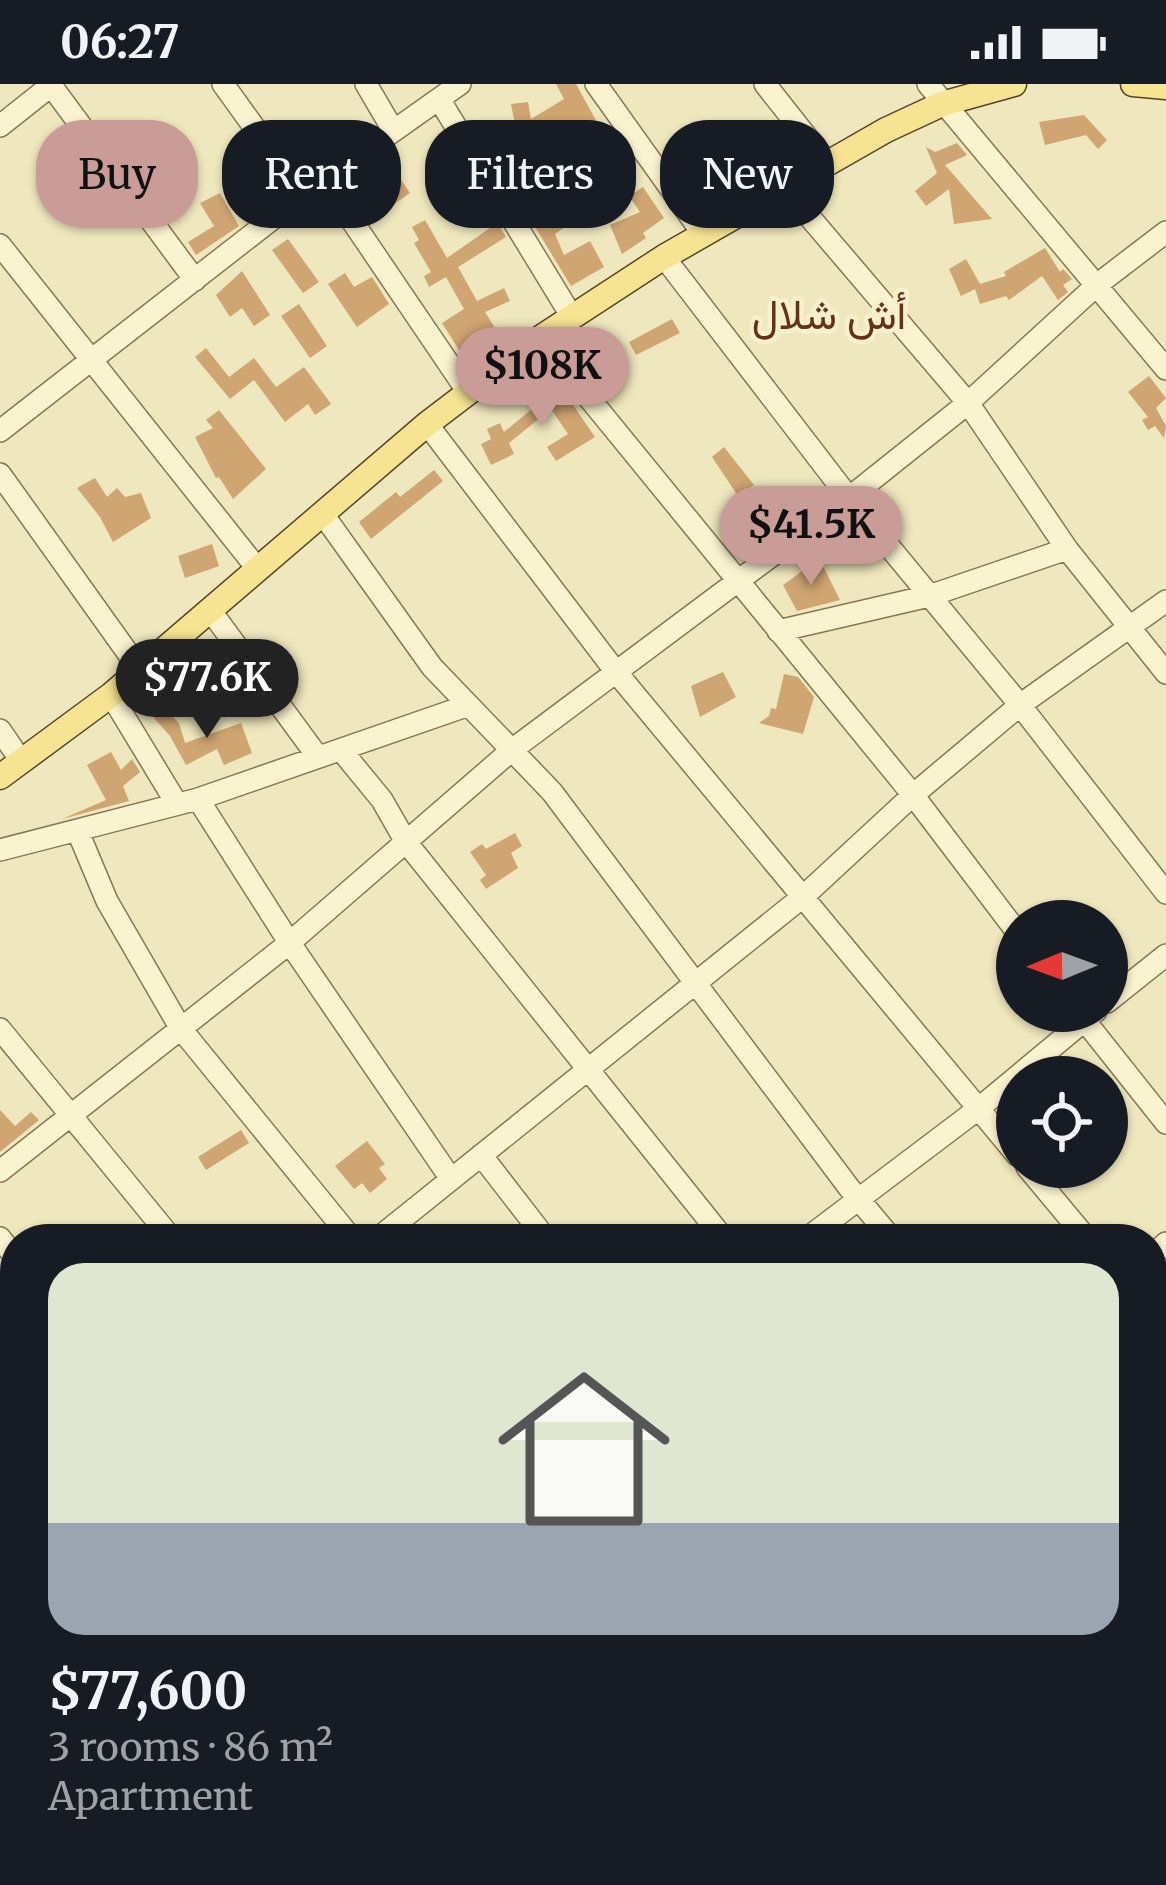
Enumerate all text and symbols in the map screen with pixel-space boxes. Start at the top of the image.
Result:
text: 06:27 [60,14,179,70]
chip: Buy [36,120,198,228]
chip: Rent [222,120,401,228]
chip: Filters [425,120,636,228]
chip: New [660,120,834,228]
district label: أش شلال [752,288,906,340]
pin: $108K [458,327,626,429]
text: $108K [483,341,601,390]
pin: $41.5K [713,486,909,588]
text: $41.5K [747,500,875,549]
pin: $77.6K [109,639,305,741]
text: $77.6K [143,653,271,702]
north arrow [996,900,1128,1032]
map controls [996,900,1128,1188]
button: locate [996,1056,1128,1188]
icon: home [476,1341,692,1557]
text: $77,600 [48,1659,247,1723]
text: 3 rooms · 86 m² [48,1723,333,1772]
text: Apartment [48,1772,253,1821]

